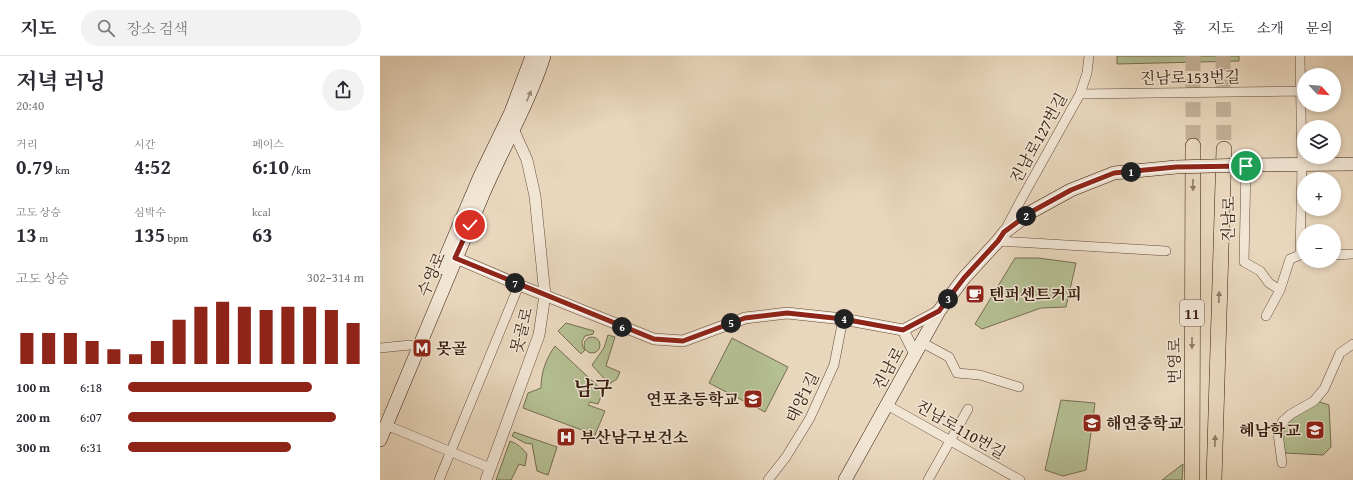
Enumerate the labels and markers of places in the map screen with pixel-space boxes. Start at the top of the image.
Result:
pin [1229,149,1263,183]
pin: 1 [1121,162,1141,182]
pin: 2 [1016,206,1036,226]
pin [453,208,487,242]
pin: 7 [505,273,525,293]
place label: 텐퍼센트커피 [989,282,1082,306]
cafe icon: 텐퍼센트커피 [964,283,986,305]
pin: 3 [938,289,958,309]
pin: 4 [834,309,854,329]
pin: 5 [721,313,741,333]
pin: 6 [612,317,632,337]
place label: 못골 [436,336,467,360]
metro station icon: 못골 [411,337,433,359]
place label: 연포초등학교 [646,387,740,411]
school or university icon: 연포초등학교 [742,388,764,410]
place label: 해연중학교 [1106,411,1184,435]
school or university icon: 해연중학교 [1081,412,1103,434]
place label: 혜남학교 [1239,418,1302,442]
school or university icon: 혜남학교 [1304,419,1326,441]
place label: 부산남구보건소 [580,425,689,449]
hospital icon: 부산남구보건소 [555,426,577,448]

